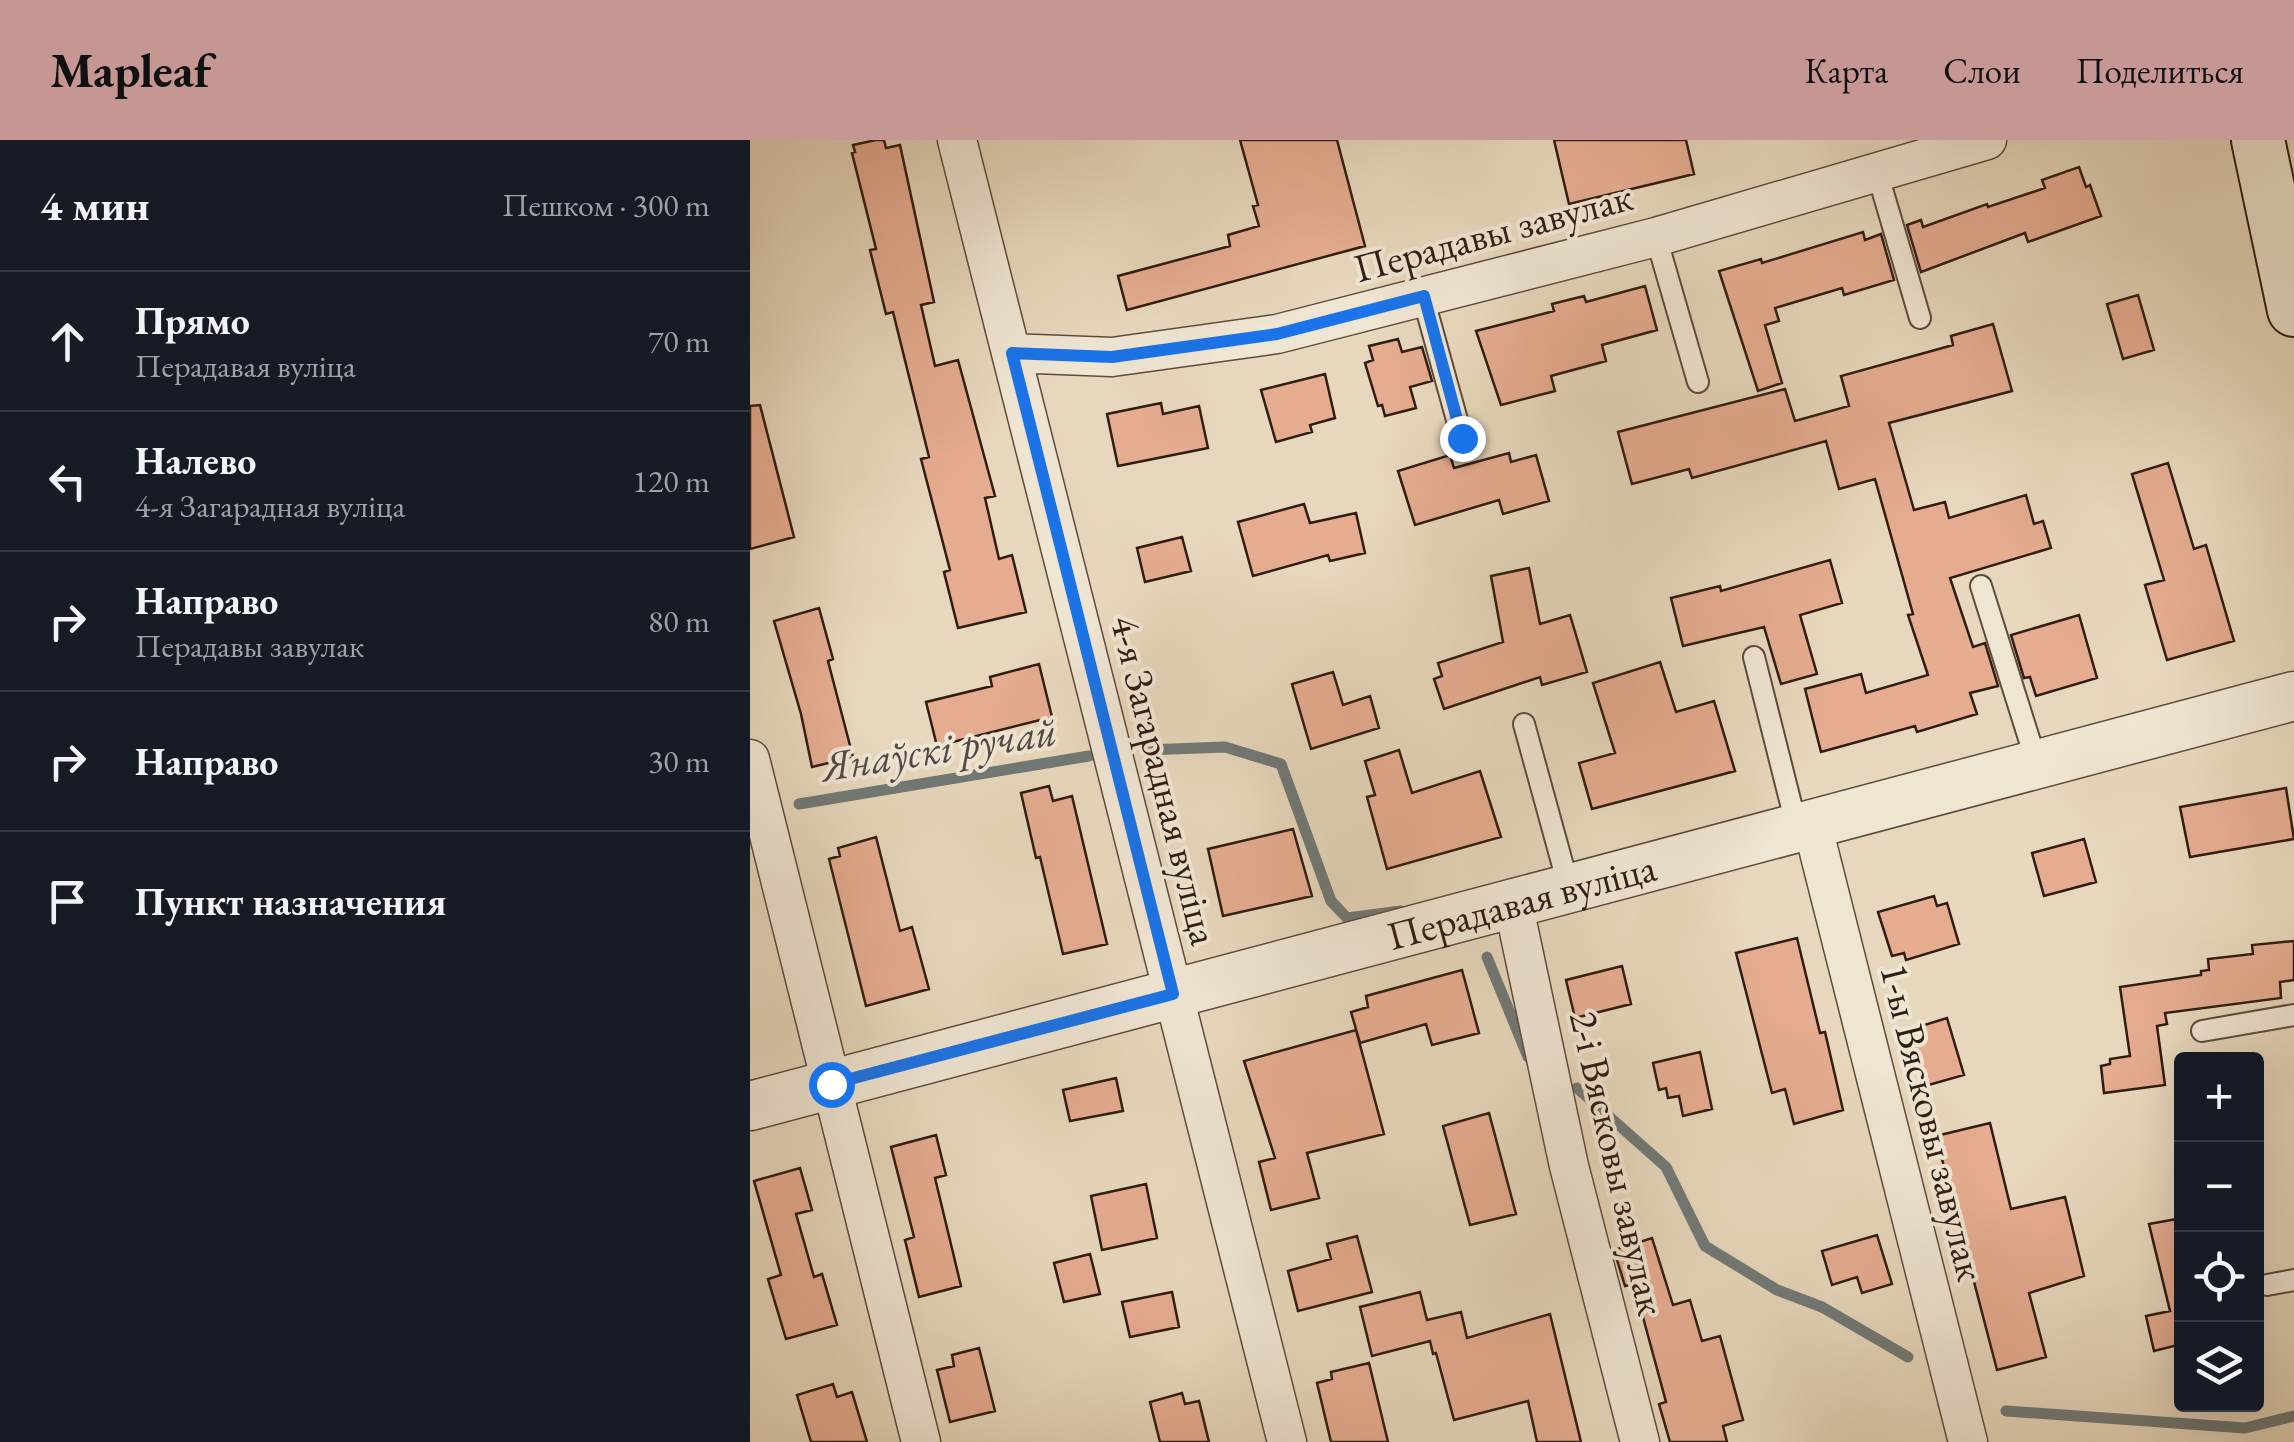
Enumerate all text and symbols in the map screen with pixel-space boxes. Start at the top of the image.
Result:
text: Mapleaf [50,39,211,101]
text: Карта [1805,48,1888,93]
text: Слои [1943,48,2021,93]
text: Поделиться [2076,48,2244,93]
street label: Перадавы завулак [1348,170,1638,294]
text: 4 мин [40,178,149,233]
text: Пешком · 300 m [502,184,710,226]
text: Прямо [135,296,250,345]
icon: ahead [40,314,95,369]
text: 70 m [648,320,710,362]
text: Перадавая вуліца [135,345,356,387]
route end [1440,416,1486,462]
text: Налево [135,436,256,485]
icon: left [40,454,95,509]
text: 120 m [633,460,710,502]
text: 4-я Загарадная вуліца [135,485,405,527]
text: Направо [135,576,278,625]
icon: right [40,594,95,649]
text: 80 m [648,600,710,642]
street label: 4-я Загарадная вуліца [1099,610,1231,950]
text: Перадавы завулак [135,625,364,667]
water label: Янаўскі ручай [815,703,1060,795]
icon: right [40,734,95,789]
text: Направо [135,737,278,786]
text: 30 m [648,740,710,782]
street label: Перадавая вуліца [1381,841,1661,962]
icon: arrive [40,874,95,929]
text: Пункт назначения [135,877,446,926]
street label: 1-ы Вясковы завулак [1868,958,1998,1286]
street label: 2-і Вясковы завулак [1558,1006,1678,1320]
map controls [2174,1052,2264,1412]
button: + [2174,1052,2264,1142]
route start [809,1062,855,1108]
button: − [2174,1142,2264,1232]
button: locate [2174,1232,2264,1322]
button: layers [2174,1322,2264,1412]

